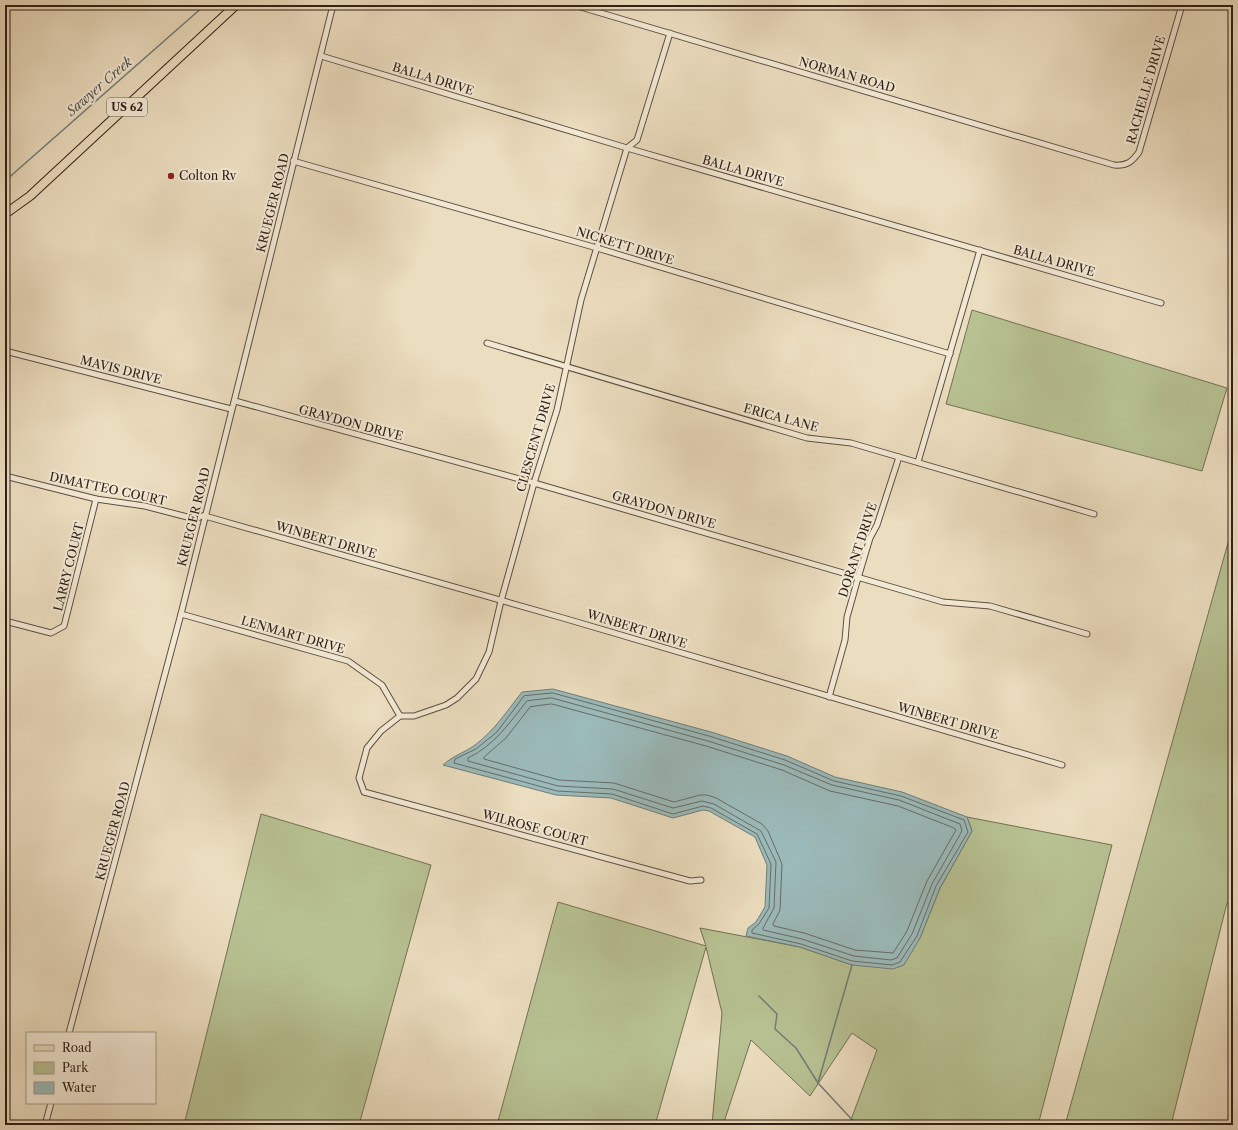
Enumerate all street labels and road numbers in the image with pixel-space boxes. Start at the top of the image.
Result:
street label: RACHELLE DRIVE [1123,34,1168,146]
street label: NORMAN ROAD [797,54,897,96]
street label: BALLA DRIVE [391,59,476,98]
road number: US 62 [107,98,147,116]
street label: KRUEGER ROAD [253,151,292,254]
street label: BALLA DRIVE [701,152,786,189]
street label: NICKETT DRIVE [574,223,676,268]
street label: BALLA DRIVE [1012,242,1097,279]
street label: MAVIS DRIVE [79,352,163,387]
street label: CLESCENT DRIVE [513,382,558,494]
street label: ERICA LANE [742,400,820,435]
street label: GRAYDON DRIVE [297,401,405,444]
street label: KRUEGER ROAD [174,465,213,568]
street label: DIMATTEO COURT [48,469,168,508]
street label: GRAYDON DRIVE [610,488,718,532]
street label: DORANT DRIVE [835,501,880,599]
street label: WINBERT DRIVE [273,518,378,561]
street label: LARRY COURT [50,521,87,613]
street label: WINBERT DRIVE [584,606,689,651]
street label: LENMART DRIVE [240,613,347,657]
street label: WINBERT DRIVE [895,699,1000,742]
street label: KRUEGER ROAD [92,780,133,882]
street label: WILROSE COURT [480,806,590,849]

